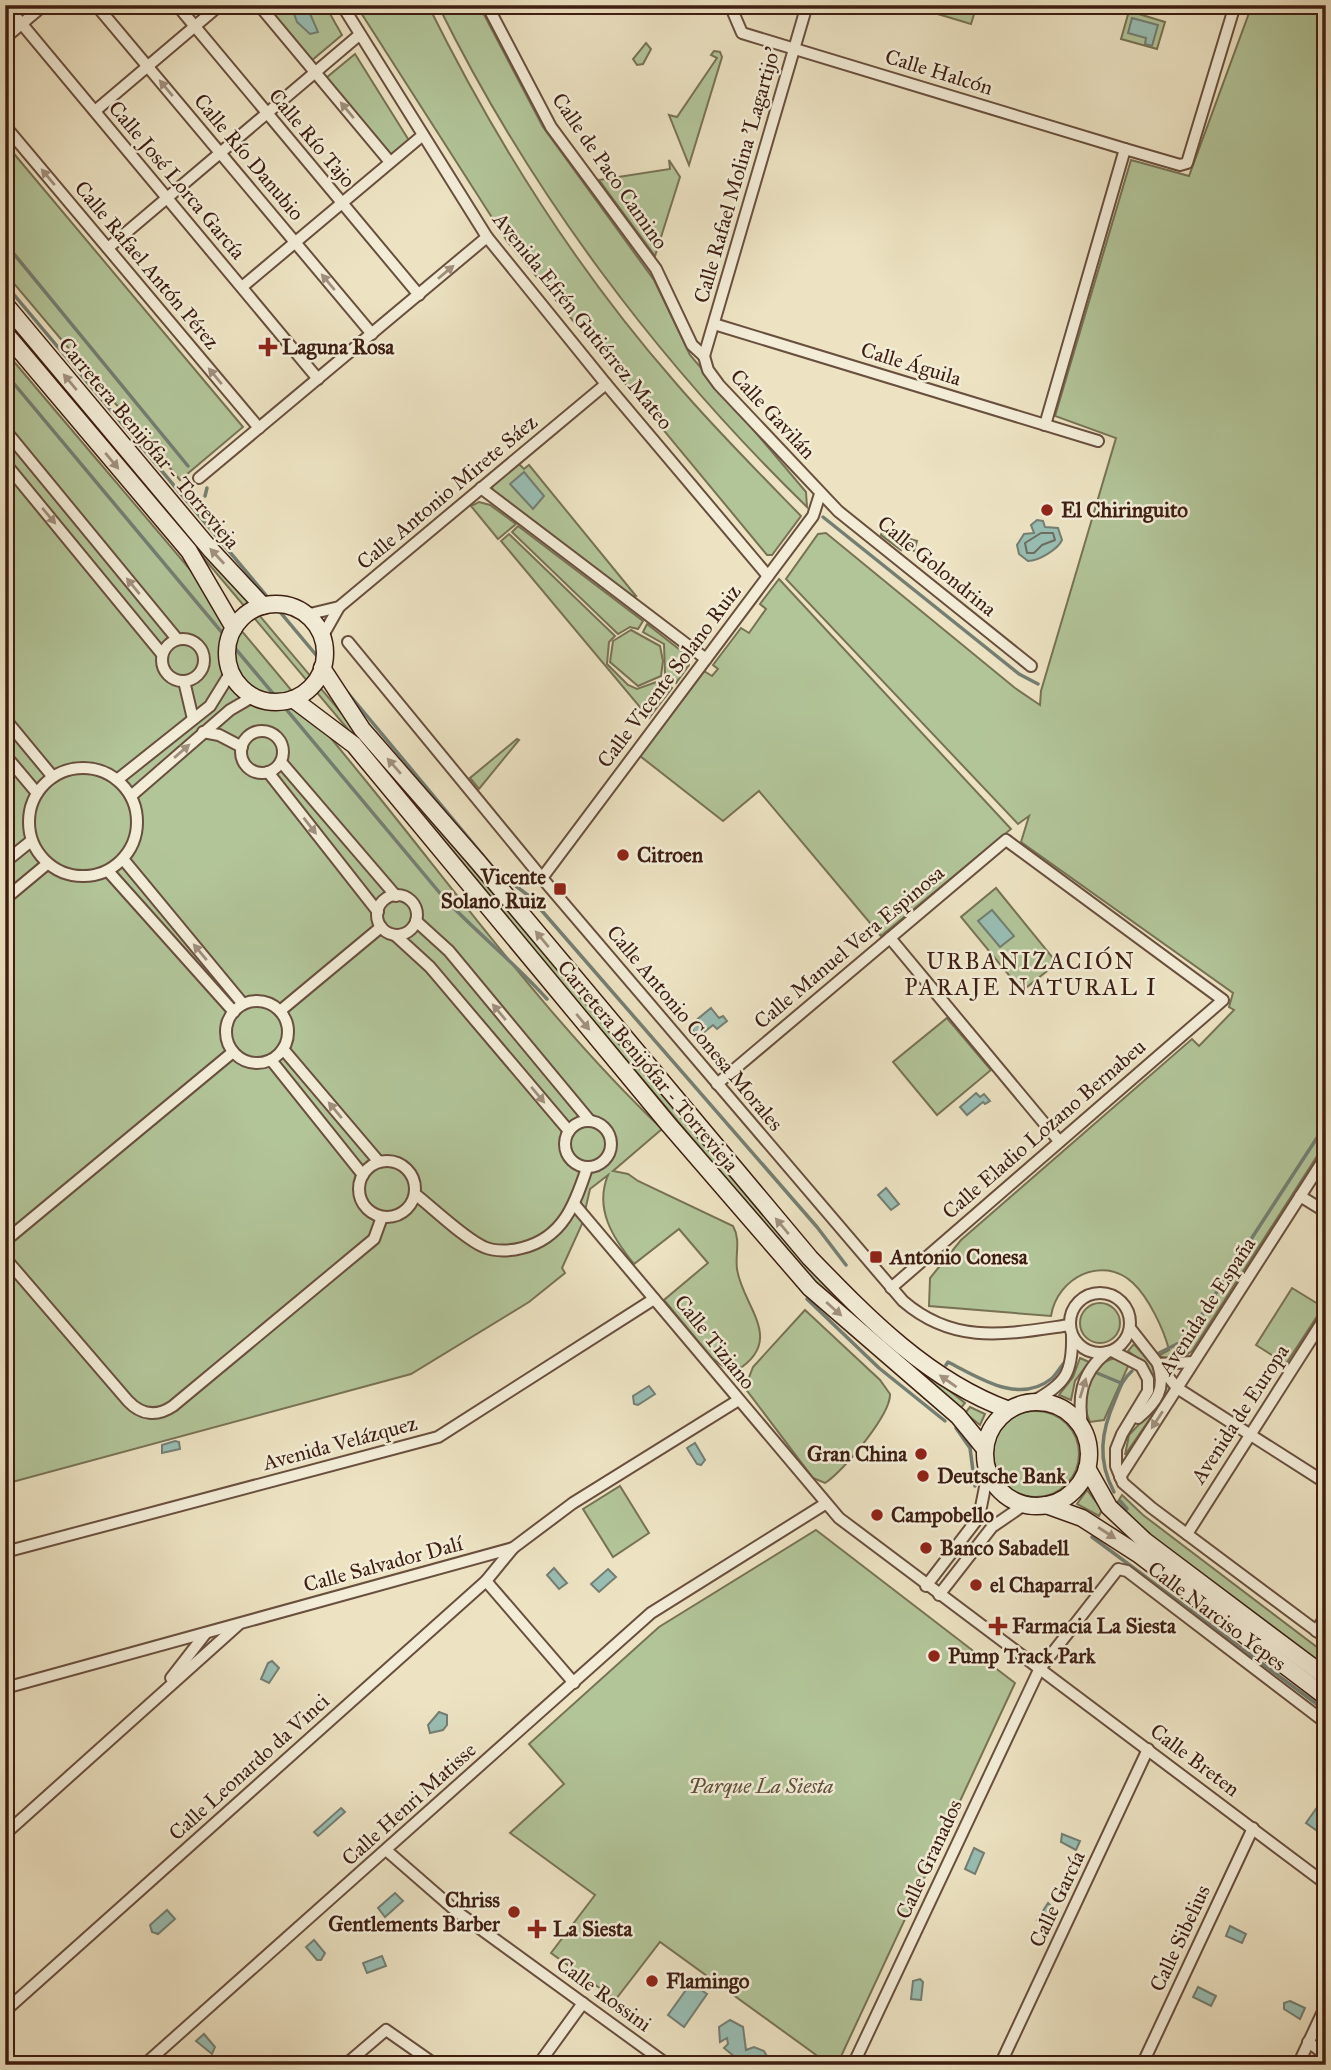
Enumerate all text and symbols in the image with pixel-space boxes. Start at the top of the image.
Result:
street label: Calle Halcón [882,43,996,101]
street label: Calle Rafael Molina 'Lagartijo' [688,44,786,306]
one-way arrow [159,80,174,97]
street label: Calle Río Tajo [263,83,361,193]
street label: Calle Río Danubio [188,88,310,226]
street label: Calle de Paco Camino [546,88,674,254]
street label: Calle José Lorca García [103,95,251,265]
one-way arrow [339,101,354,119]
one-way arrow [41,168,56,185]
street label: Calle Rafael Antón Pérez [69,175,225,355]
street label: Avenida Efrén Gutiérrez Mateo [487,206,679,435]
one-way arrow [437,265,454,280]
one-way arrow [321,273,336,290]
street label: Carretera Benijófar - Torrevieja [53,332,245,554]
place label: Laguna Rosa [282,334,395,360]
street label: Calle Águila [858,336,964,392]
marker: Laguna Rosa [260,339,276,355]
street label: Calle Gavilán [725,364,821,464]
one-way arrow [208,367,223,385]
one-way arrow [63,373,78,390]
street label: Calle Antonio Mirete Sáez [351,409,543,575]
one-way arrow [104,452,119,469]
place label: El Chiringuito [1061,497,1188,523]
marker: El Chiringuito [1039,502,1055,518]
one-way arrow [41,507,57,525]
street label: Calle Golondrina [872,510,1002,622]
one-way arrow [209,548,225,565]
one-way arrow [126,578,141,596]
street label: Calle Vicente Solano Ruiz [592,579,747,773]
one-way arrow [173,744,190,759]
one-way arrow [387,757,402,774]
one-way arrow [303,817,317,835]
place label: Citroen [637,842,704,868]
marker: Citroen [615,847,631,863]
street label: Calle Manuel Vera Espinosa [749,860,950,1034]
place label: Vicente Solano Ruiz [441,864,546,914]
marker: Vicente Solano Ruiz [552,881,568,897]
street label: Calle Antonio Conesa Morales [601,920,789,1136]
one-way arrow [535,930,550,947]
one-way arrow [193,943,208,960]
district label: URBANIZACIÓN PARAJE NATURAL I [904,946,1158,1001]
street label: Carretera Benijófar - Torrevieja [552,955,744,1177]
one-way arrow [492,1003,507,1020]
one-way arrow [575,1013,590,1030]
street label: Calle Eladio Lozano Bernabeu [937,1034,1151,1224]
one-way arrow [531,1086,546,1104]
one-way arrow [328,1102,343,1119]
one-way arrow [775,1217,790,1234]
street label: Avenida de España [1152,1232,1261,1381]
place label: Antonio Conesa [888,1244,1029,1270]
marker: Antonio Conesa [868,1249,884,1265]
street label: Calle Tiziano [669,1289,761,1395]
one-way arrow [825,1301,843,1317]
street label: Avenida de Europa [1185,1339,1295,1489]
one-way arrow [938,1375,957,1388]
one-way arrow [1078,1377,1088,1398]
street label: Avenida Velázquez [259,1410,420,1476]
one-way arrow [1150,1410,1163,1430]
place label: Gran China [807,1441,908,1467]
marker: Gran China [913,1446,929,1462]
place label: Deutsche Bank [937,1463,1067,1489]
marker: Deutsche Bank [915,1468,931,1484]
place label: Campobello [891,1502,994,1528]
marker: Campobello [869,1507,885,1523]
one-way arrow [1098,1527,1117,1540]
street label: Calle Salvador Dalí [301,1530,467,1598]
place label: Banco Sabadell [940,1535,1070,1561]
marker: Banco Sabadell [918,1540,934,1556]
street label: Calle Narciso Yepes [1143,1555,1291,1677]
place label: el Chaparral [990,1572,1095,1598]
marker: el Chaparral [968,1577,984,1593]
place label: Farmacia La Siesta [1012,1613,1177,1639]
marker: Farmacia La Siesta [990,1618,1006,1634]
place label: Pump Track Park [948,1643,1097,1669]
marker: Pump Track Park [926,1648,942,1664]
street label: Calle Leonardo da Vinci [163,1688,335,1846]
street label: Calle Breten [1145,1718,1245,1802]
street label: Calle Henri Matisse [336,1737,482,1871]
park label: Parque La Siesta [688,1773,834,1799]
street label: Calle Granados [890,1795,968,1923]
street label: Calle García [1023,1847,1091,1951]
street label: Calle Sibelius [1144,1881,1216,1995]
place label: Chriss Gentlements Barber [328,1887,501,1937]
marker: Chriss Gentlements Barber [506,1904,522,1920]
place label: La Siesta [553,1916,634,1942]
marker: La Siesta [527,1919,547,1939]
street label: Calle Rossini [551,1951,657,2037]
place label: Flamingo [666,1968,750,1994]
marker: Flamingo [644,1973,660,1989]

